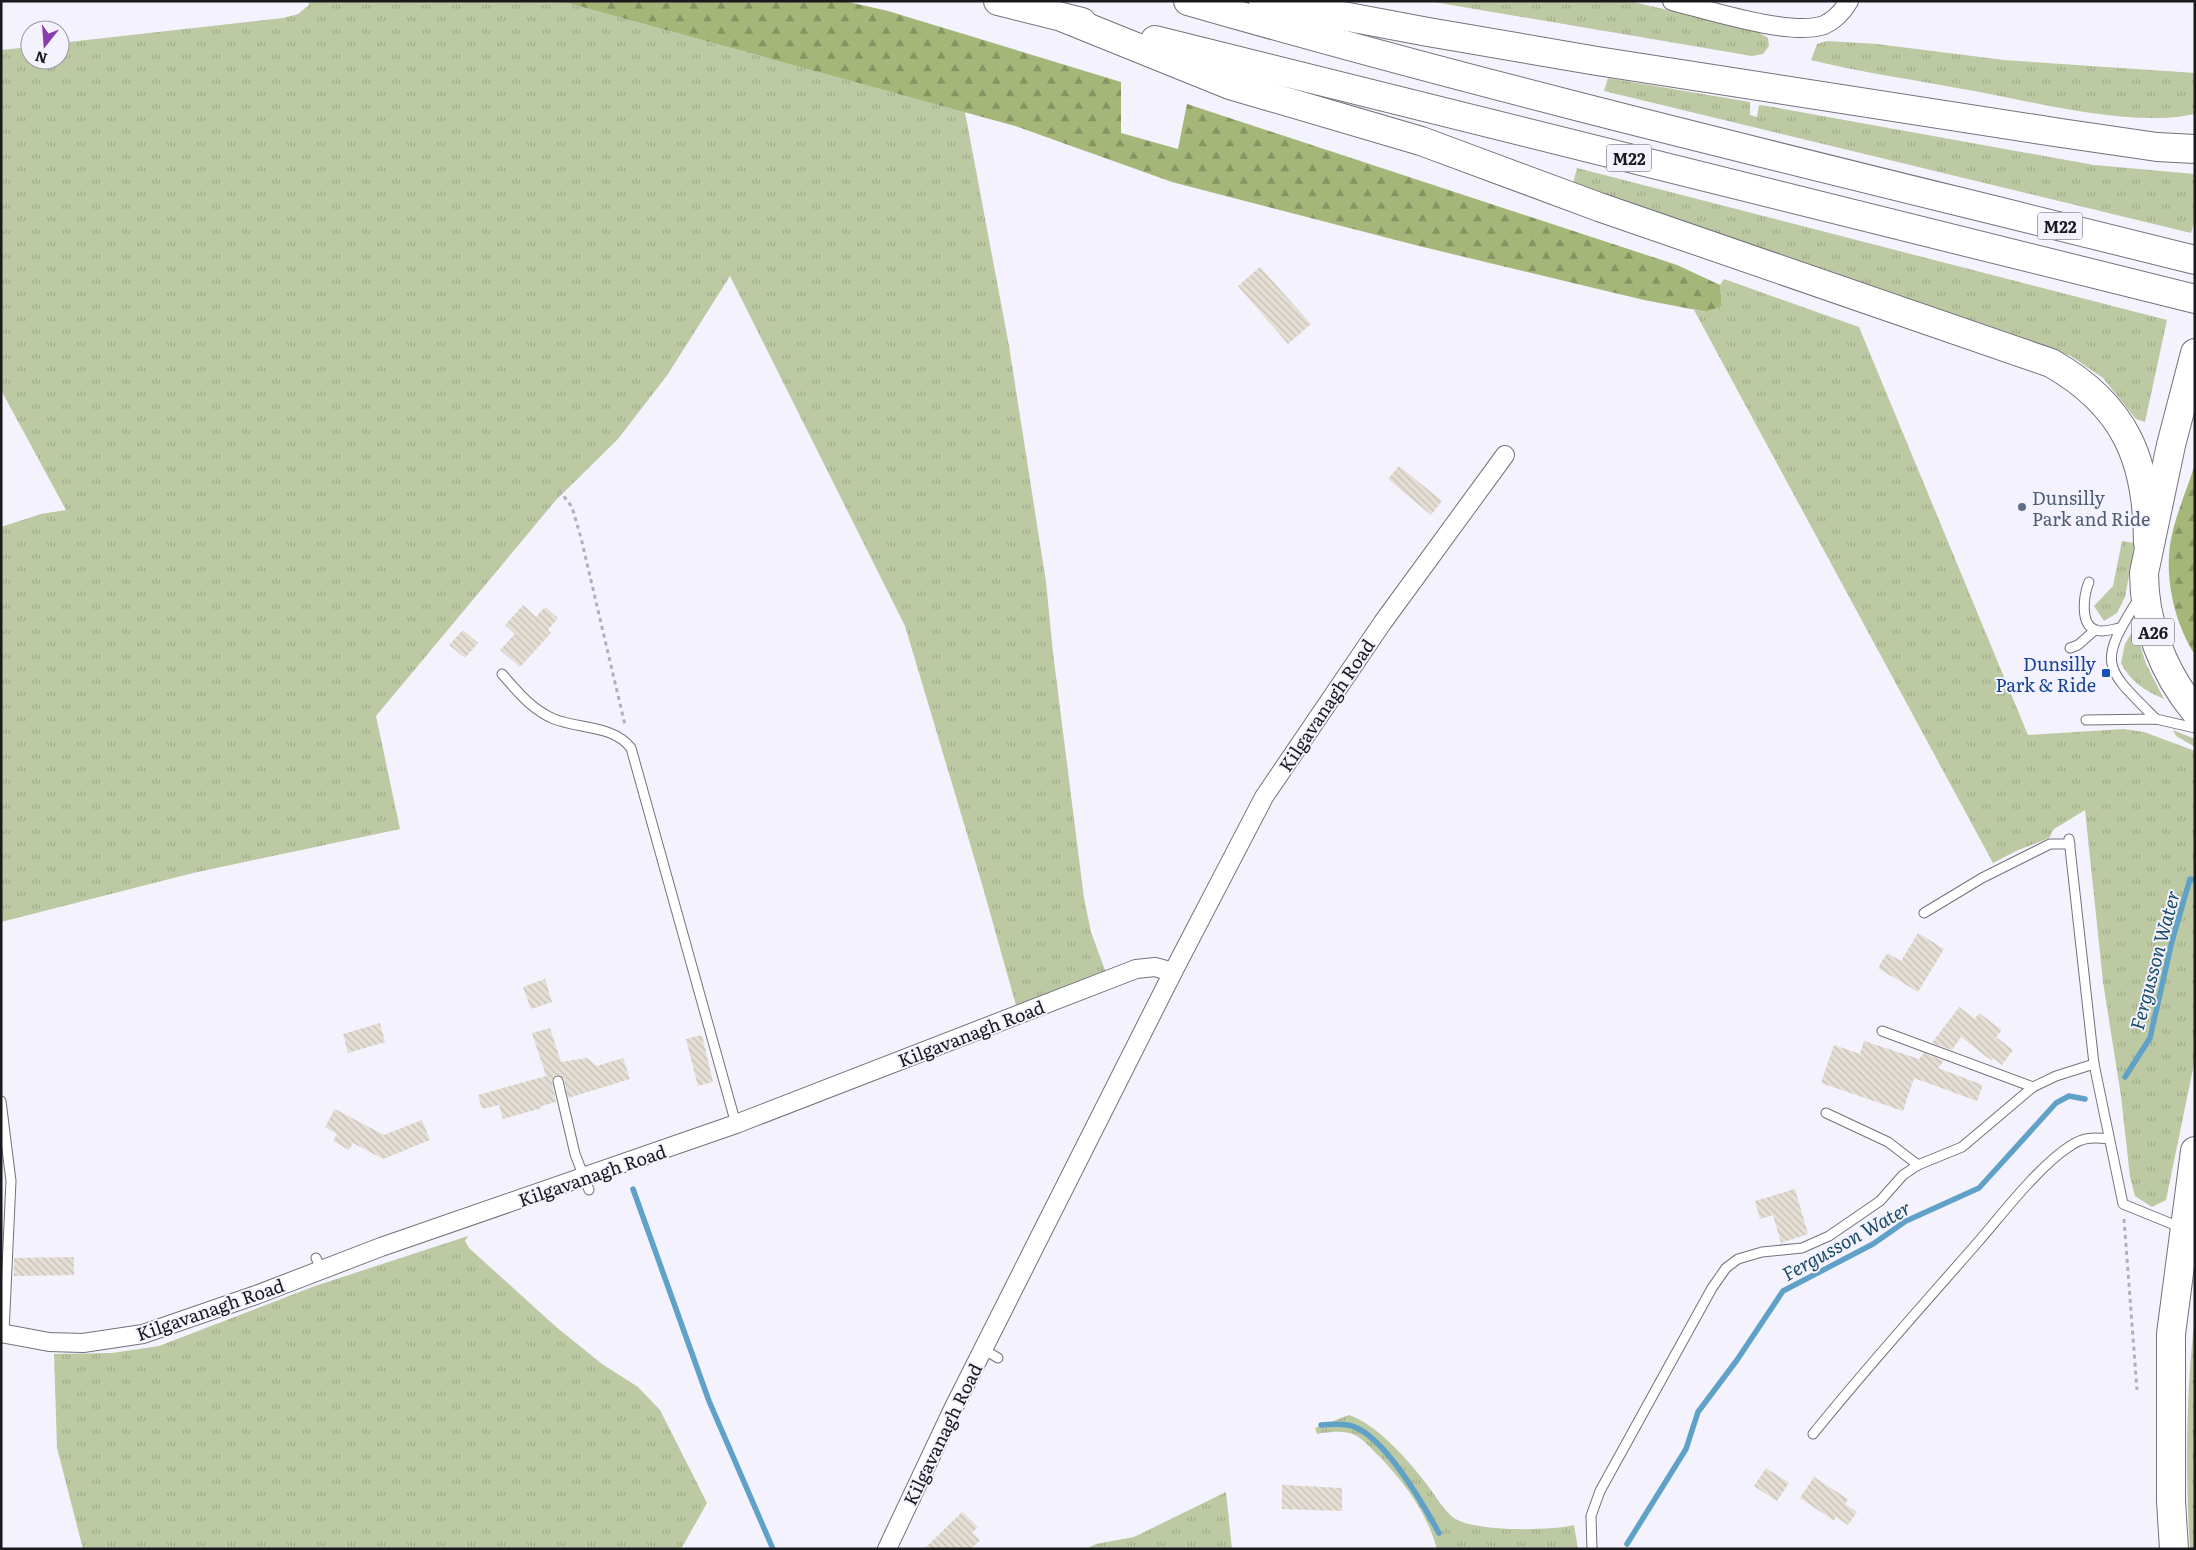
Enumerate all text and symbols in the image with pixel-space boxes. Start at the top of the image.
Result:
north arrow [20,20,70,70]
text: N [32,47,49,70]
road number: M22 [1606,144,1652,172]
road number: M22 [2038,212,2082,240]
place label: Dunsilly Park and Ride [2032,484,2150,532]
marker: Dunsilly Park and Ride [2016,501,2028,513]
road number: A26 [2132,618,2174,646]
street label: Kilgavanagh Road [1271,633,1381,777]
place label: Dunsilly Park & Ride [1996,650,2097,698]
marker: Dunsilly Park & Ride [2100,667,2112,679]
water label: Fergusson Water [2122,887,2186,1033]
street label: Kilgavanagh Road [894,993,1048,1073]
street label: Kilgavanagh Road [514,1137,670,1213]
water label: Fergusson Water [1776,1193,1916,1287]
street label: Kilgavanagh Road [132,1271,288,1347]
street label: Kilgavanagh Road [896,1358,988,1510]

